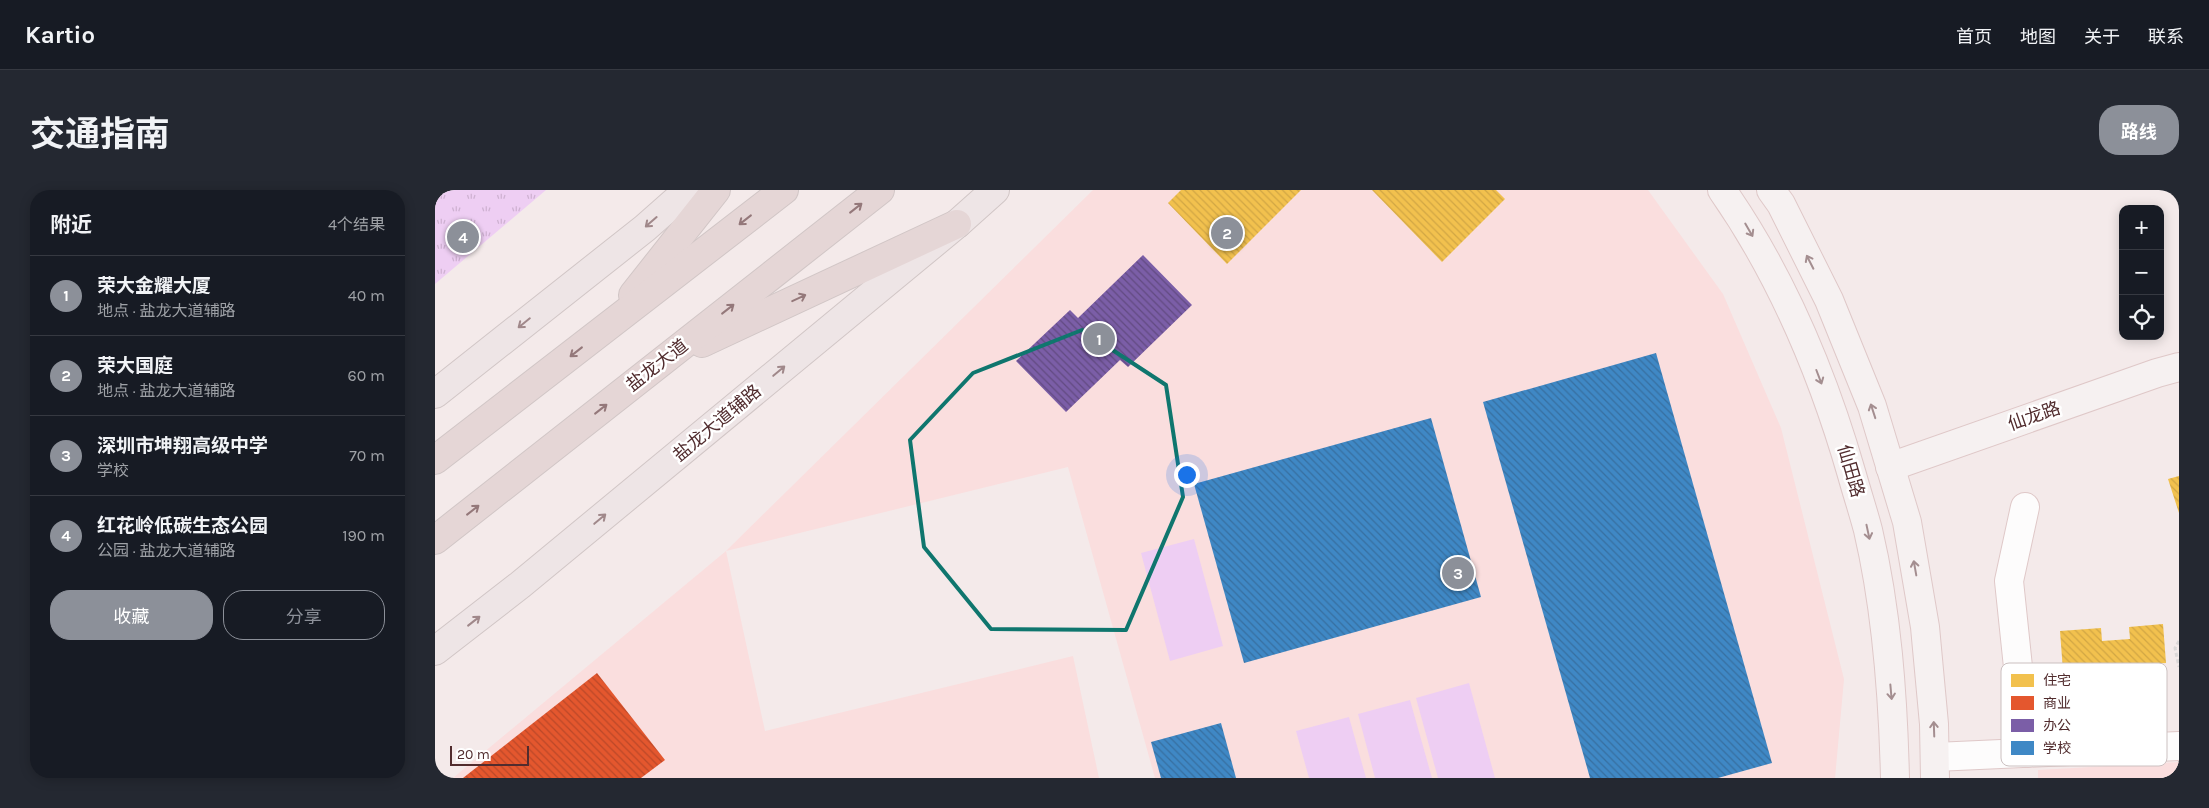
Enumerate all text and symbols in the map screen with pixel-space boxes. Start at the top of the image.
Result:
text: Kartio [25,21,95,49]
text: 首页 [1956,26,1992,48]
text: 地图 [2020,26,2056,48]
text: 关于 [2084,26,2120,48]
text: 联系 [2148,26,2184,48]
button: 路线 [2099,105,2179,155]
text: 交通指南 [30,114,170,155]
one-way arrow [849,203,862,214]
map controls [2119,205,2164,340]
button: + [2119,205,2164,250]
text: 附近 [50,213,92,237]
pin: 2 [1211,214,1243,252]
text: 4个结果 [328,215,385,234]
one-way arrow [738,215,752,225]
one-way arrow [645,216,658,228]
pin: 4 [447,218,479,256]
one-way arrow [1745,223,1755,237]
button: − [2119,250,2164,295]
one-way arrow [1805,255,1814,270]
text: 荣大金耀大厦 [97,275,211,297]
text: 1 [63,286,69,305]
text: 40 m [348,286,385,305]
one-way arrow [791,292,806,302]
button: locate [2119,295,2164,340]
text: 地点 · 盐龙大道辅路 [97,301,235,320]
one-way arrow [722,303,735,314]
one-way arrow [518,318,531,329]
pin: 1 [1083,320,1115,358]
street label: 盐龙大道 [622,334,692,396]
one-way arrow [569,347,583,357]
text: 荣大国庭 [97,355,173,377]
text: 2 [61,366,71,385]
text: 60 m [348,366,385,385]
one-way arrow [772,366,785,377]
one-way arrow [1815,369,1824,384]
street label: 盐龙大道辅路 [669,380,765,466]
text: 地点 · 盐龙大道辅路 [97,381,235,400]
street label: 仙龙路 [2005,397,2063,435]
one-way arrow [594,404,607,415]
one-way arrow [1868,404,1877,420]
text: 深圳市坤翔高级中学 [97,435,268,457]
street label: 仙田路 [1833,442,1869,500]
text: 3 [61,446,71,465]
text: 70 m [349,446,385,465]
text: 学校 [97,461,129,480]
your location [1174,462,1200,488]
one-way arrow [466,505,480,515]
one-way arrow [593,514,606,525]
text: 红花岭低碳生态公园 [97,515,268,537]
one-way arrow [1864,523,1873,539]
text: 4 [61,526,71,545]
text: 190 m [342,526,385,545]
text: 公园 · 盐龙大道辅路 [97,541,235,560]
pin: 3 [1442,554,1474,592]
one-way arrow [1909,560,1919,576]
button: 收藏 [50,590,213,640]
button: 分享 [223,590,385,640]
one-way arrow [467,616,480,627]
legend [2001,663,2167,766]
text: 住宅 [2043,672,2071,689]
one-way arrow [1886,684,1896,700]
text: 商业 [2043,695,2071,712]
text: 办公 [2043,717,2071,734]
one-way arrow [1929,722,1938,738]
text: 学校 [2043,740,2071,757]
scale bar [450,743,529,766]
text: 20 m [457,746,490,763]

